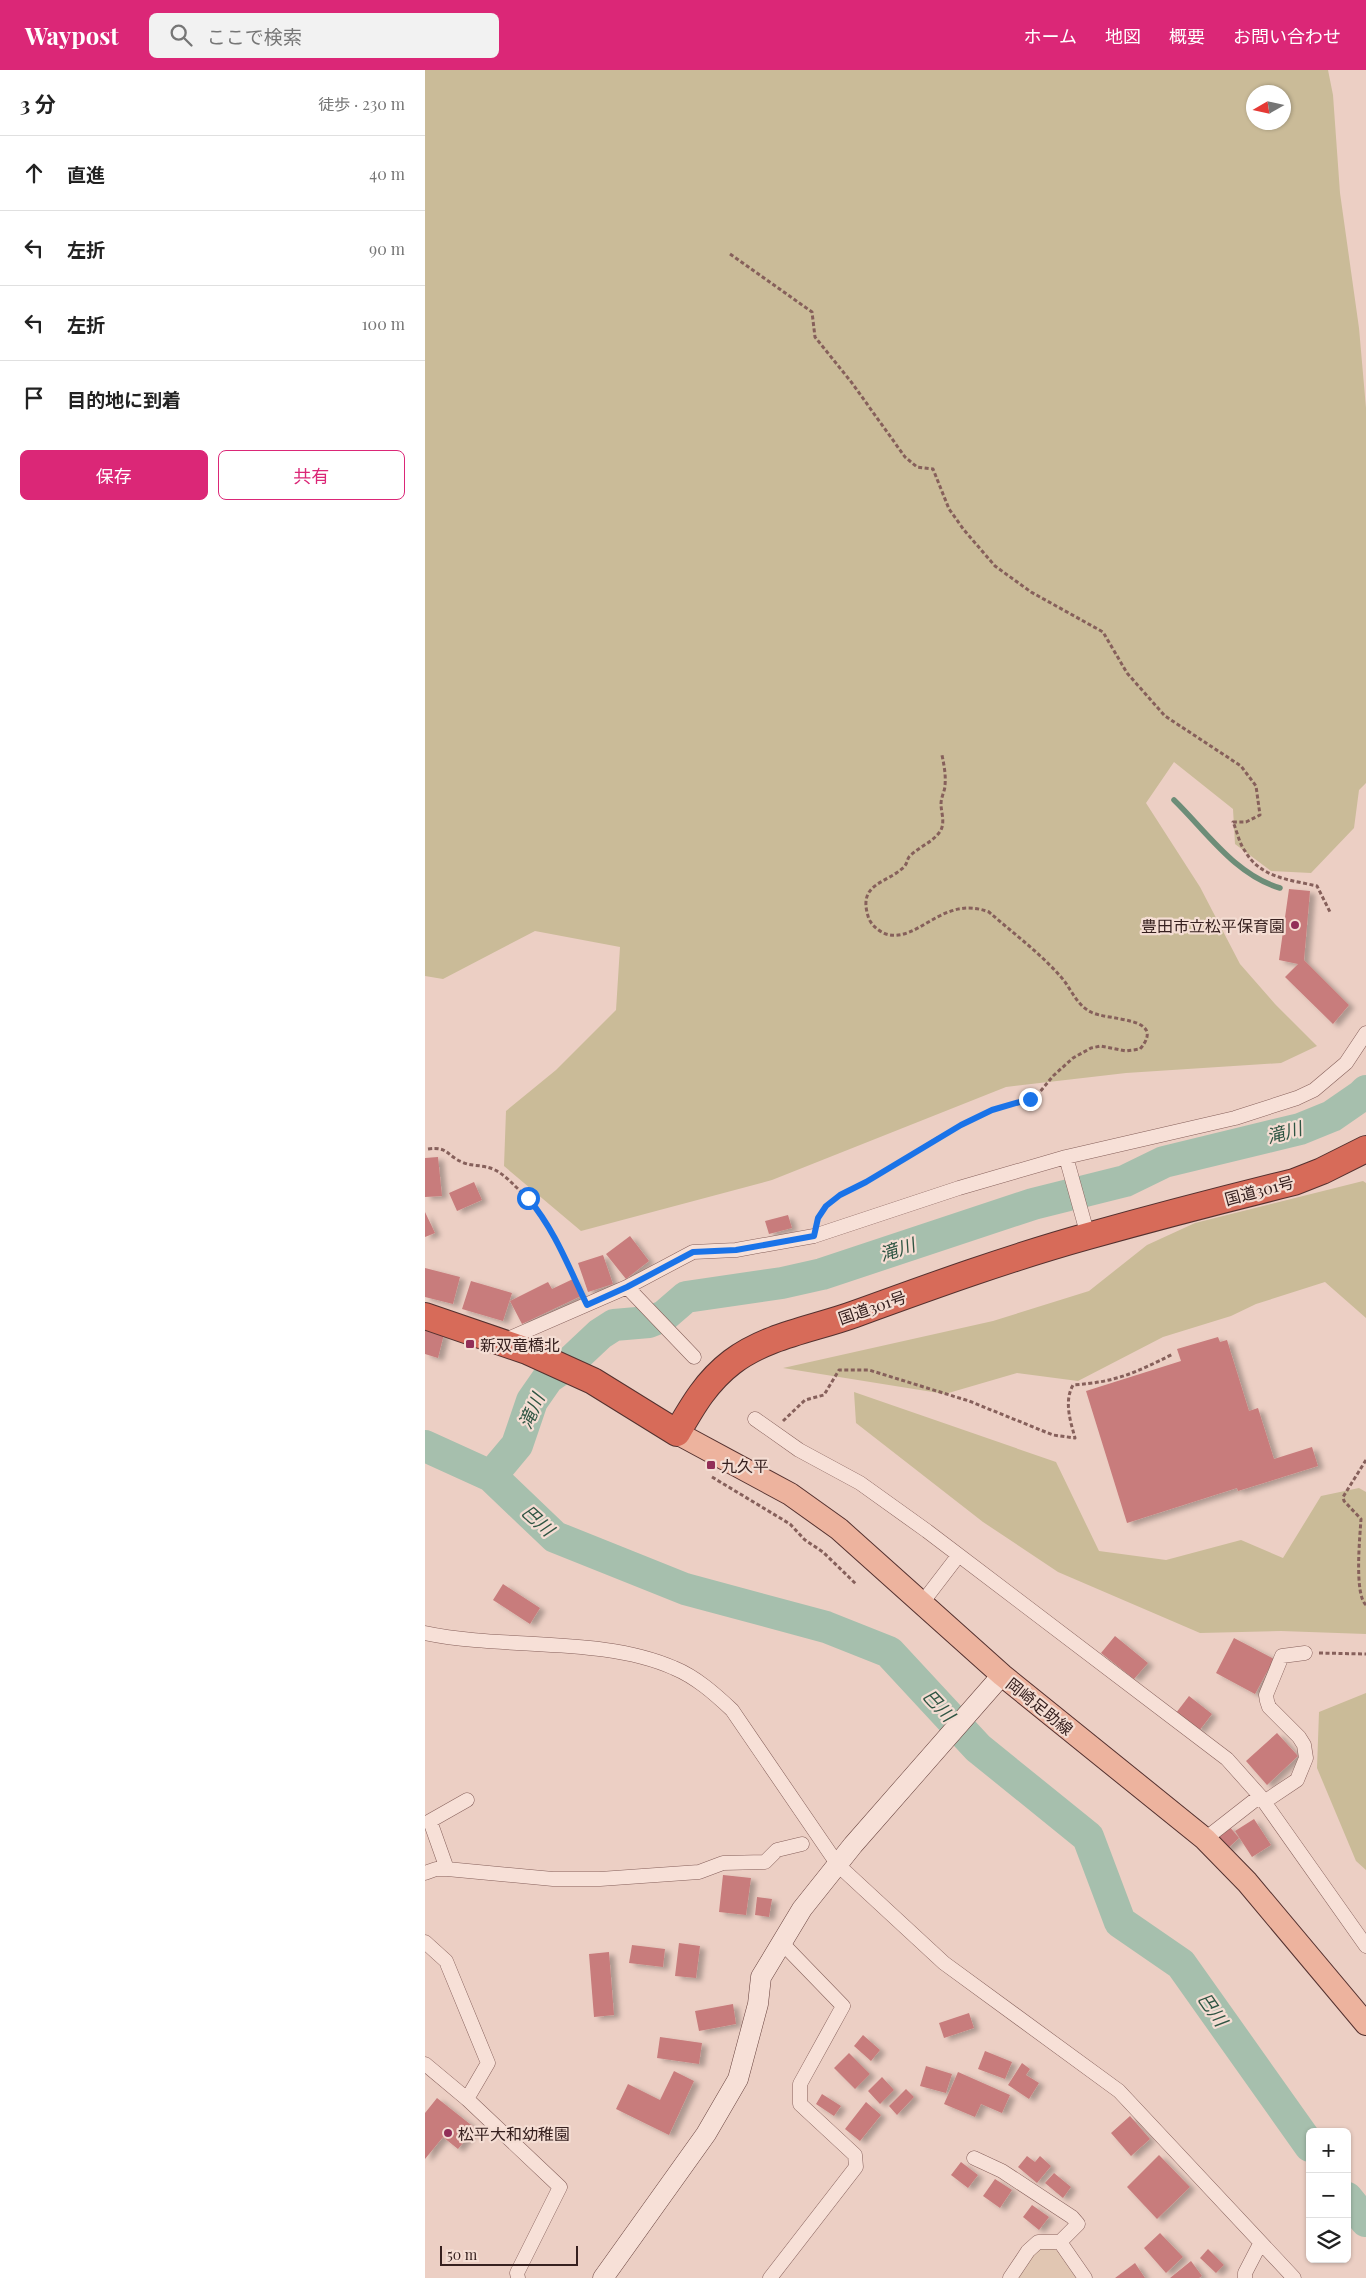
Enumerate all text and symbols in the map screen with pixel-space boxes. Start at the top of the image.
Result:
search box [149,13,499,58]
text: Waypost [25,19,119,51]
icon: search [167,21,195,49]
text: ここで検索 [207,23,302,49]
text: ホーム [1024,24,1077,48]
text: 地図 [1105,24,1141,48]
text: 概要 [1169,24,1205,48]
text: お問い合わせ [1233,24,1341,48]
north arrow [1246,85,1291,130]
text: 3 分 [20,89,56,117]
text: 徒歩 · 230 m [318,93,405,114]
icon: ahead [20,159,48,187]
text: 直進 [67,161,105,187]
text: 40 m [369,163,405,184]
icon: left [20,234,48,262]
text: 左折 [67,236,105,262]
text: 90 m [369,238,405,259]
icon: left [20,309,48,337]
text: 左折 [67,311,105,337]
text: 100 m [362,313,405,334]
icon: arrive [20,384,48,412]
text: 目的地に到着 [67,386,181,412]
button: 保存 [20,450,208,500]
button: 共有 [218,450,405,500]
place label: 豊田市立松平保育園 [1141,915,1285,936]
marker: 豊田市立松平保育園 [1289,919,1301,931]
route end [1019,1088,1042,1111]
water label: 滝川 [1264,1115,1306,1148]
street label: 国道301号 [1222,1171,1296,1209]
route start [517,1187,540,1210]
water label: 滝川 [876,1231,920,1266]
street label: 国道301号 [835,1286,909,1328]
place label: 新双竜橋北 [480,1334,560,1355]
marker: 新双竜橋北 [464,1338,476,1350]
water label: 滝川 [513,1388,550,1432]
place label: 九久平 [721,1455,769,1476]
marker: 九久平 [705,1459,717,1471]
water label: 巴川 [517,1499,561,1542]
street label: 岡崎足助線 [1002,1673,1078,1739]
water label: 巴川 [918,1684,961,1728]
water label: 巴川 [1193,1987,1234,2032]
place label: 松平大和幼稚園 [458,2123,570,2144]
marker: 松平大和幼稚園 [442,2127,454,2139]
map controls [1306,2128,1351,2263]
button: + [1306,2128,1351,2173]
button: − [1306,2173,1351,2218]
button: layers [1306,2218,1351,2263]
scale bar [440,2243,577,2266]
text: 50 m [447,2245,477,2264]

